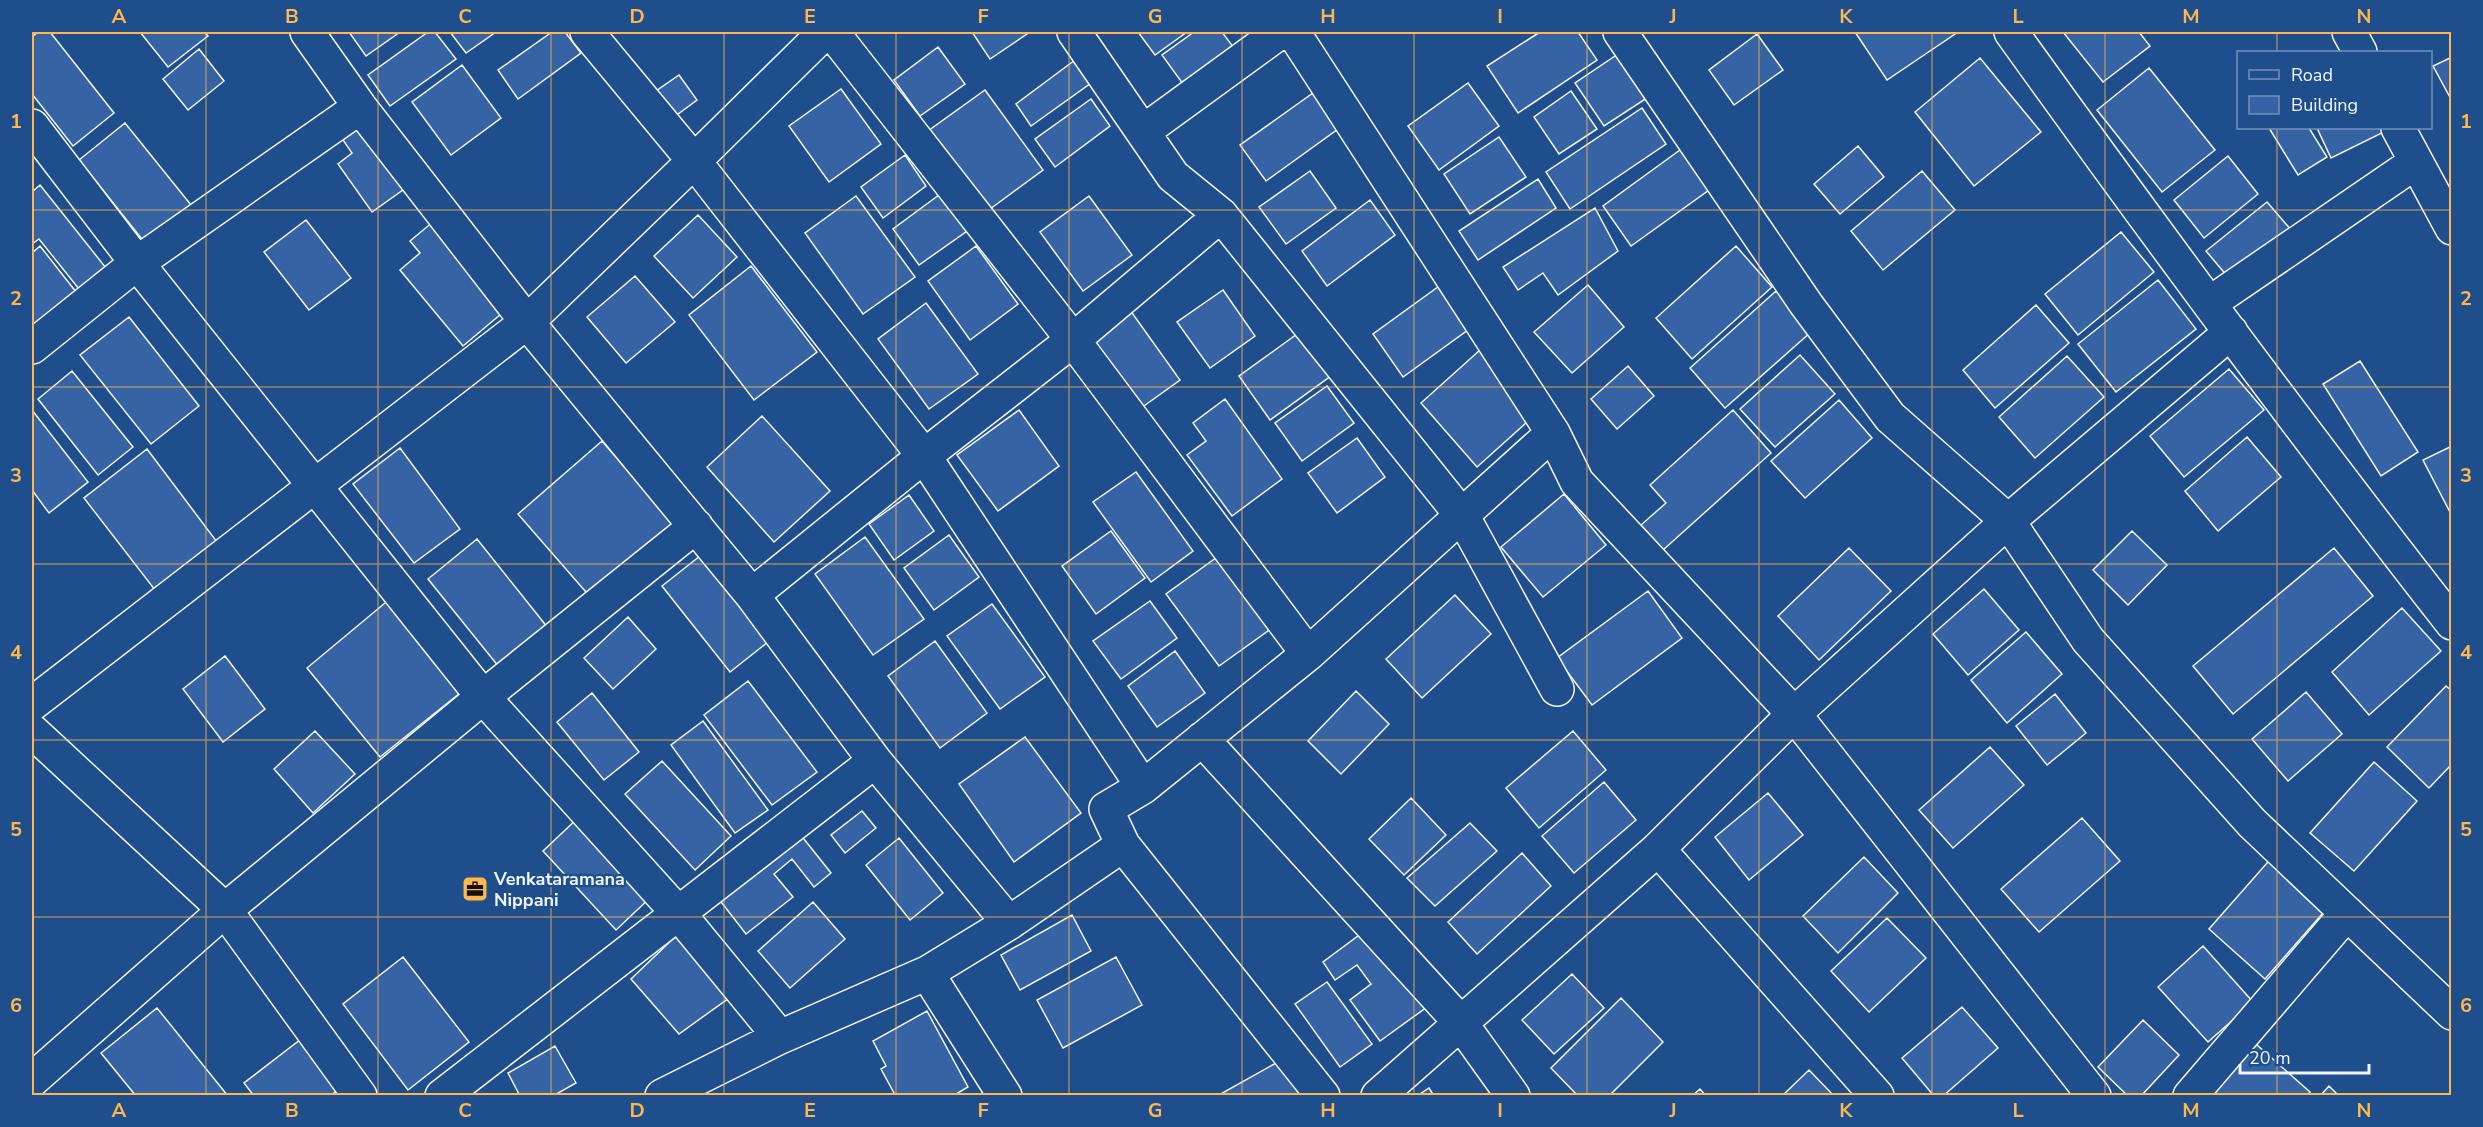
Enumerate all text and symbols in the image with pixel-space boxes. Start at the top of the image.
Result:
text: A [112,3,127,30]
text: B [285,3,299,30]
text: C [458,3,472,30]
text: D [629,3,645,30]
text: E [804,3,816,30]
text: F [977,3,989,30]
text: G [1148,3,1162,30]
text: H [1320,3,1336,30]
text: I [1497,3,1503,30]
text: J [1668,3,1677,30]
text: K [1839,3,1853,30]
text: L [2012,3,2024,30]
text: M [2182,3,2200,30]
text: N [2357,3,2371,30]
legend [2237,51,2432,129]
text: Road [2291,63,2333,87]
text: Building [2291,93,2358,117]
text: 1 [10,108,22,135]
text: 1 [2460,108,2472,135]
text: 2 [10,285,22,312]
text: 2 [2460,285,2472,312]
text: 3 [10,462,22,489]
text: 3 [2460,462,2472,489]
text: 4 [10,639,22,666]
text: 4 [2460,639,2472,666]
text: 5 [10,816,22,843]
text: 5 [2460,816,2472,843]
place label: Venkataramana Nippani [493,867,625,912]
office icon: Venkataramana Nippani [460,874,490,904]
text: 6 [10,992,22,1019]
text: 6 [2460,992,2472,1019]
scale bar [2240,1037,2369,1075]
text: 20 m [2249,1046,2291,1070]
text: A [112,1097,127,1124]
text: B [285,1097,299,1124]
text: C [458,1097,472,1124]
text: D [629,1097,645,1124]
text: E [804,1097,816,1124]
text: F [977,1097,989,1124]
text: G [1148,1097,1162,1124]
text: H [1320,1097,1336,1124]
text: I [1497,1097,1503,1124]
text: J [1668,1097,1677,1124]
text: K [1839,1097,1853,1124]
text: L [2012,1097,2024,1124]
text: M [2182,1097,2200,1124]
text: N [2357,1097,2371,1124]

